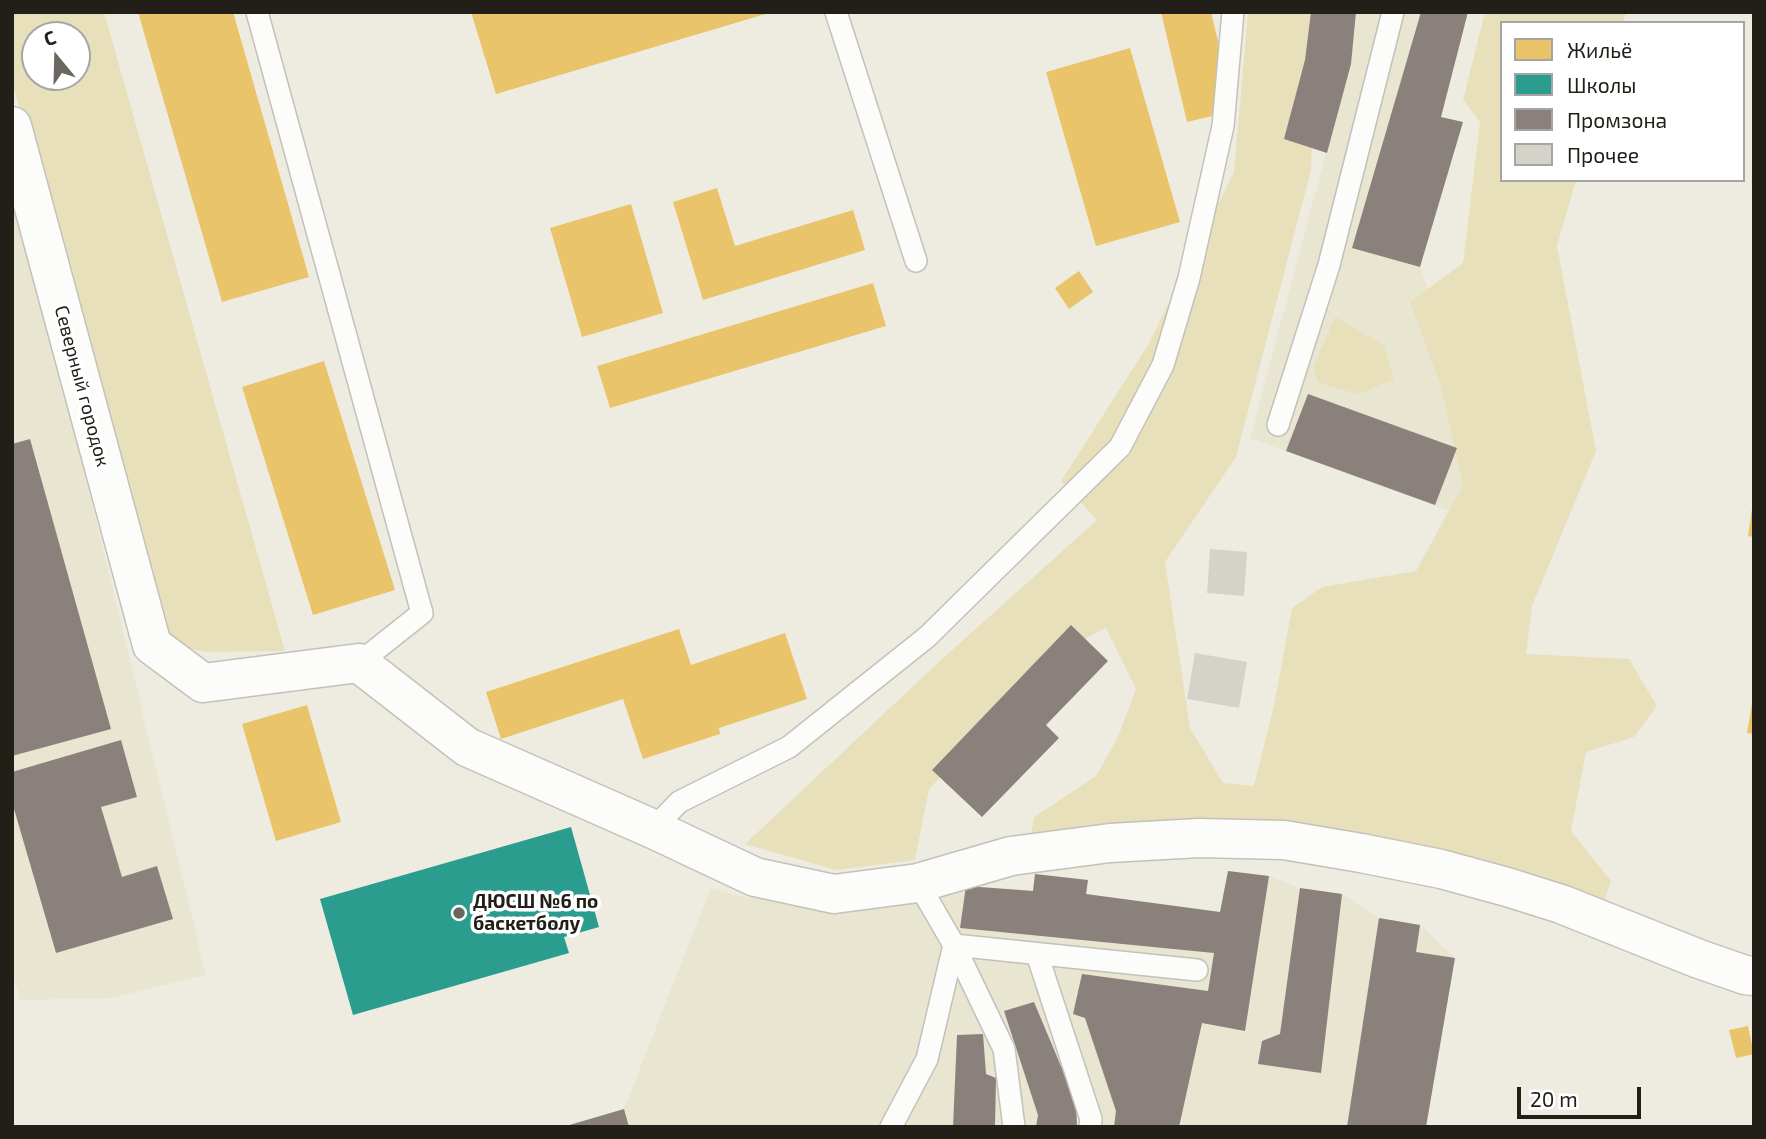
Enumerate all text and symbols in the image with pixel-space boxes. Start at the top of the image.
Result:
north arrow [21,21,91,91]
legend [1500,21,1745,182]
text: С [41,25,59,50]
text: Жильё [1567,37,1632,62]
text: Школы [1567,72,1636,97]
text: Промзона [1567,107,1667,132]
text: Прочее [1567,142,1639,167]
street label: Северный городок [49,303,115,469]
place label: ДЮСШ №6 по баскетболу [473,891,598,935]
marker: ДЮСШ №6 по баскетболу [451,905,467,921]
scale bar [1521,1072,1645,1116]
text: 20 m [1530,1086,1578,1111]

